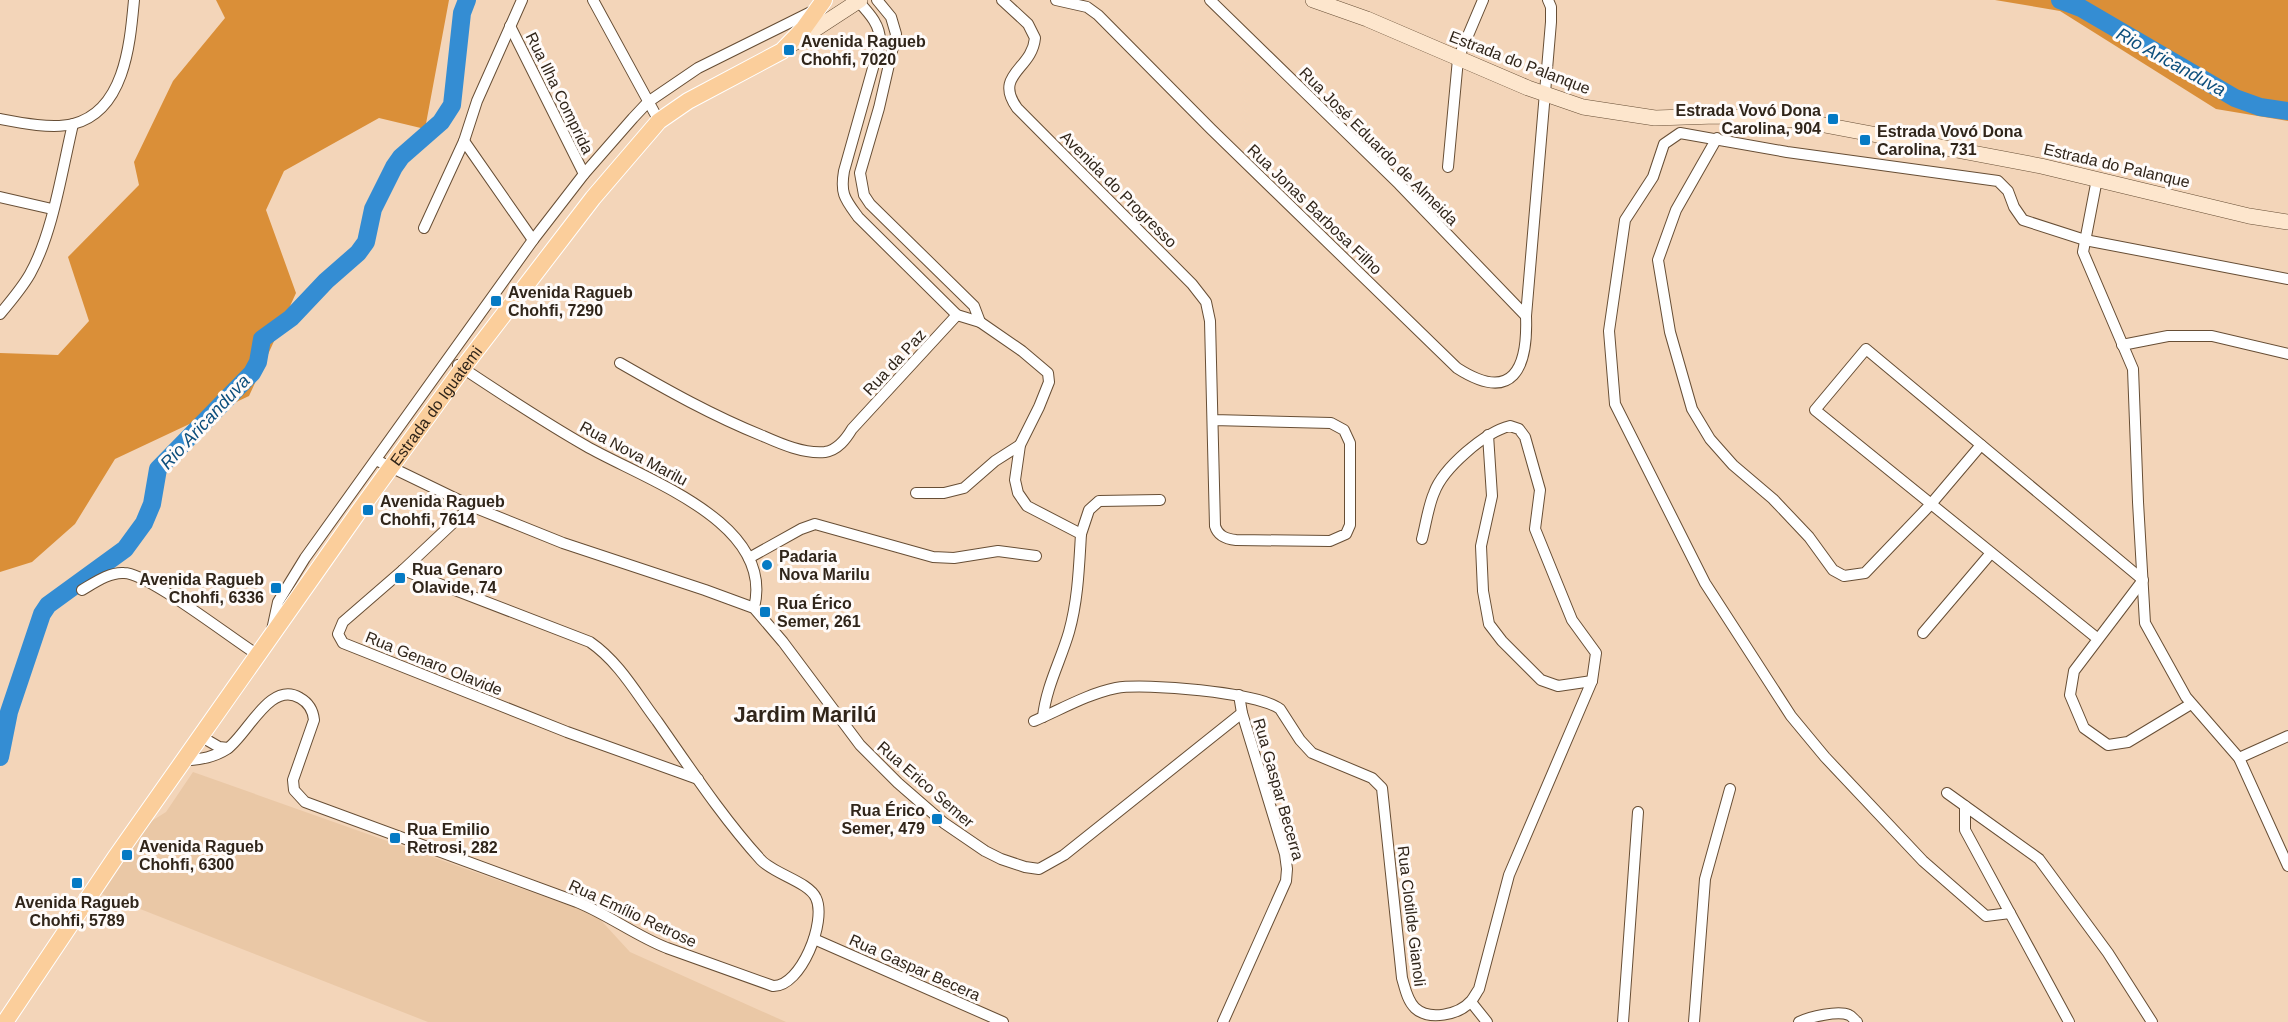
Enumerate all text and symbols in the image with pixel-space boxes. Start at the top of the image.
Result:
water label: Rio Aricanduva [2113,24,2229,100]
street label: Estrada do Palanque [1447,28,1593,97]
street label: Rua Ilha Comprida [523,30,596,157]
place label: Avenida Ragueb Chohfi, 7020 [801,33,926,68]
marker: Avenida Ragueb Chohfi, 7020 [782,43,796,57]
street label: Rua José Eduardo de Almeida [1296,64,1461,229]
place label: Estrada Vovó Dona Carolina, 904 [1675,102,1821,137]
marker: Estrada Vovó Dona Carolina, 904 [1826,112,1840,126]
place label: Estrada Vovó Dona Carolina, 731 [1877,123,2023,158]
street label: Avenida do Progresso [1057,128,1180,251]
marker: Estrada Vovó Dona Carolina, 731 [1858,133,1872,147]
street label: Estrada do Palanque [2042,140,2192,191]
street label: Rua Jonas Barbosa Filho [1244,141,1385,278]
place label: Avenida Ragueb Chohfi, 7290 [508,284,633,319]
marker: Avenida Ragueb Chohfi, 7290 [489,294,503,308]
street label: Rua da Paz [860,326,929,399]
street label: Estrada do Iguatemi [387,343,485,469]
water label: Rio Aricanduva [156,371,254,473]
street label: Rua Nova Marilu [577,418,690,489]
place label: Avenida Ragueb Chohfi, 7614 [380,493,505,528]
marker: Avenida Ragueb Chohfi, 7614 [361,503,375,517]
place label: Padaria Nova Marilu [779,548,870,583]
marker: Padaria Nova Marilu [760,558,774,572]
place label: Rua Genaro Olavide, 74 [412,561,503,596]
place label: Avenida Ragueb Chohfi, 6336 [139,571,264,606]
marker: Rua Genaro Olavide, 74 [393,571,407,585]
marker: Avenida Ragueb Chohfi, 6336 [269,581,283,595]
place label: Rua Érico Semer, 261 [777,594,861,630]
marker: Rua Érico Semer, 261 [758,605,772,619]
street label: Rua Genaro Olavide [363,628,505,699]
district label: Jardim Marilú [733,702,877,727]
street label: Rua Gaspar Becerra [1250,716,1307,862]
street label: Rua Erico Semer [874,738,978,831]
place label: Rua Érico Semer, 479 [841,801,925,837]
marker: Rua Érico Semer, 479 [930,812,944,826]
place label: Rua Emilio Retrosi, 282 [407,821,498,856]
marker: Rua Emilio Retrosi, 282 [388,831,402,845]
place label: Avenida Ragueb Chohfi, 6300 [139,838,264,873]
street label: Rua Clotilde Gianoli [1394,845,1429,987]
marker: Avenida Ragueb Chohfi, 6300 [120,848,134,862]
marker: Avenida Ragueb Chohfi, 5789 [70,876,84,890]
street label: Rua Emílio Retrose [566,876,699,951]
place label: Avenida Ragueb Chohfi, 5789 [15,894,140,929]
street label: Rua Gaspar Becera [847,931,983,1004]

